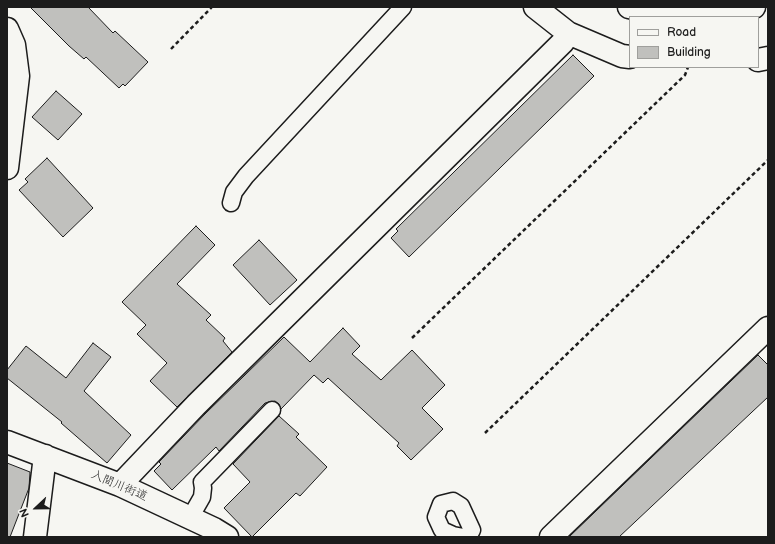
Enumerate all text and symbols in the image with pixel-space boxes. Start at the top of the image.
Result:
legend [629,16,759,68]
text: Road [667,25,696,40]
text: Building [667,45,711,60]
street label: 入間川街道 [89,468,149,504]
north arrow [16,488,56,528]
text: N [17,506,32,519]

